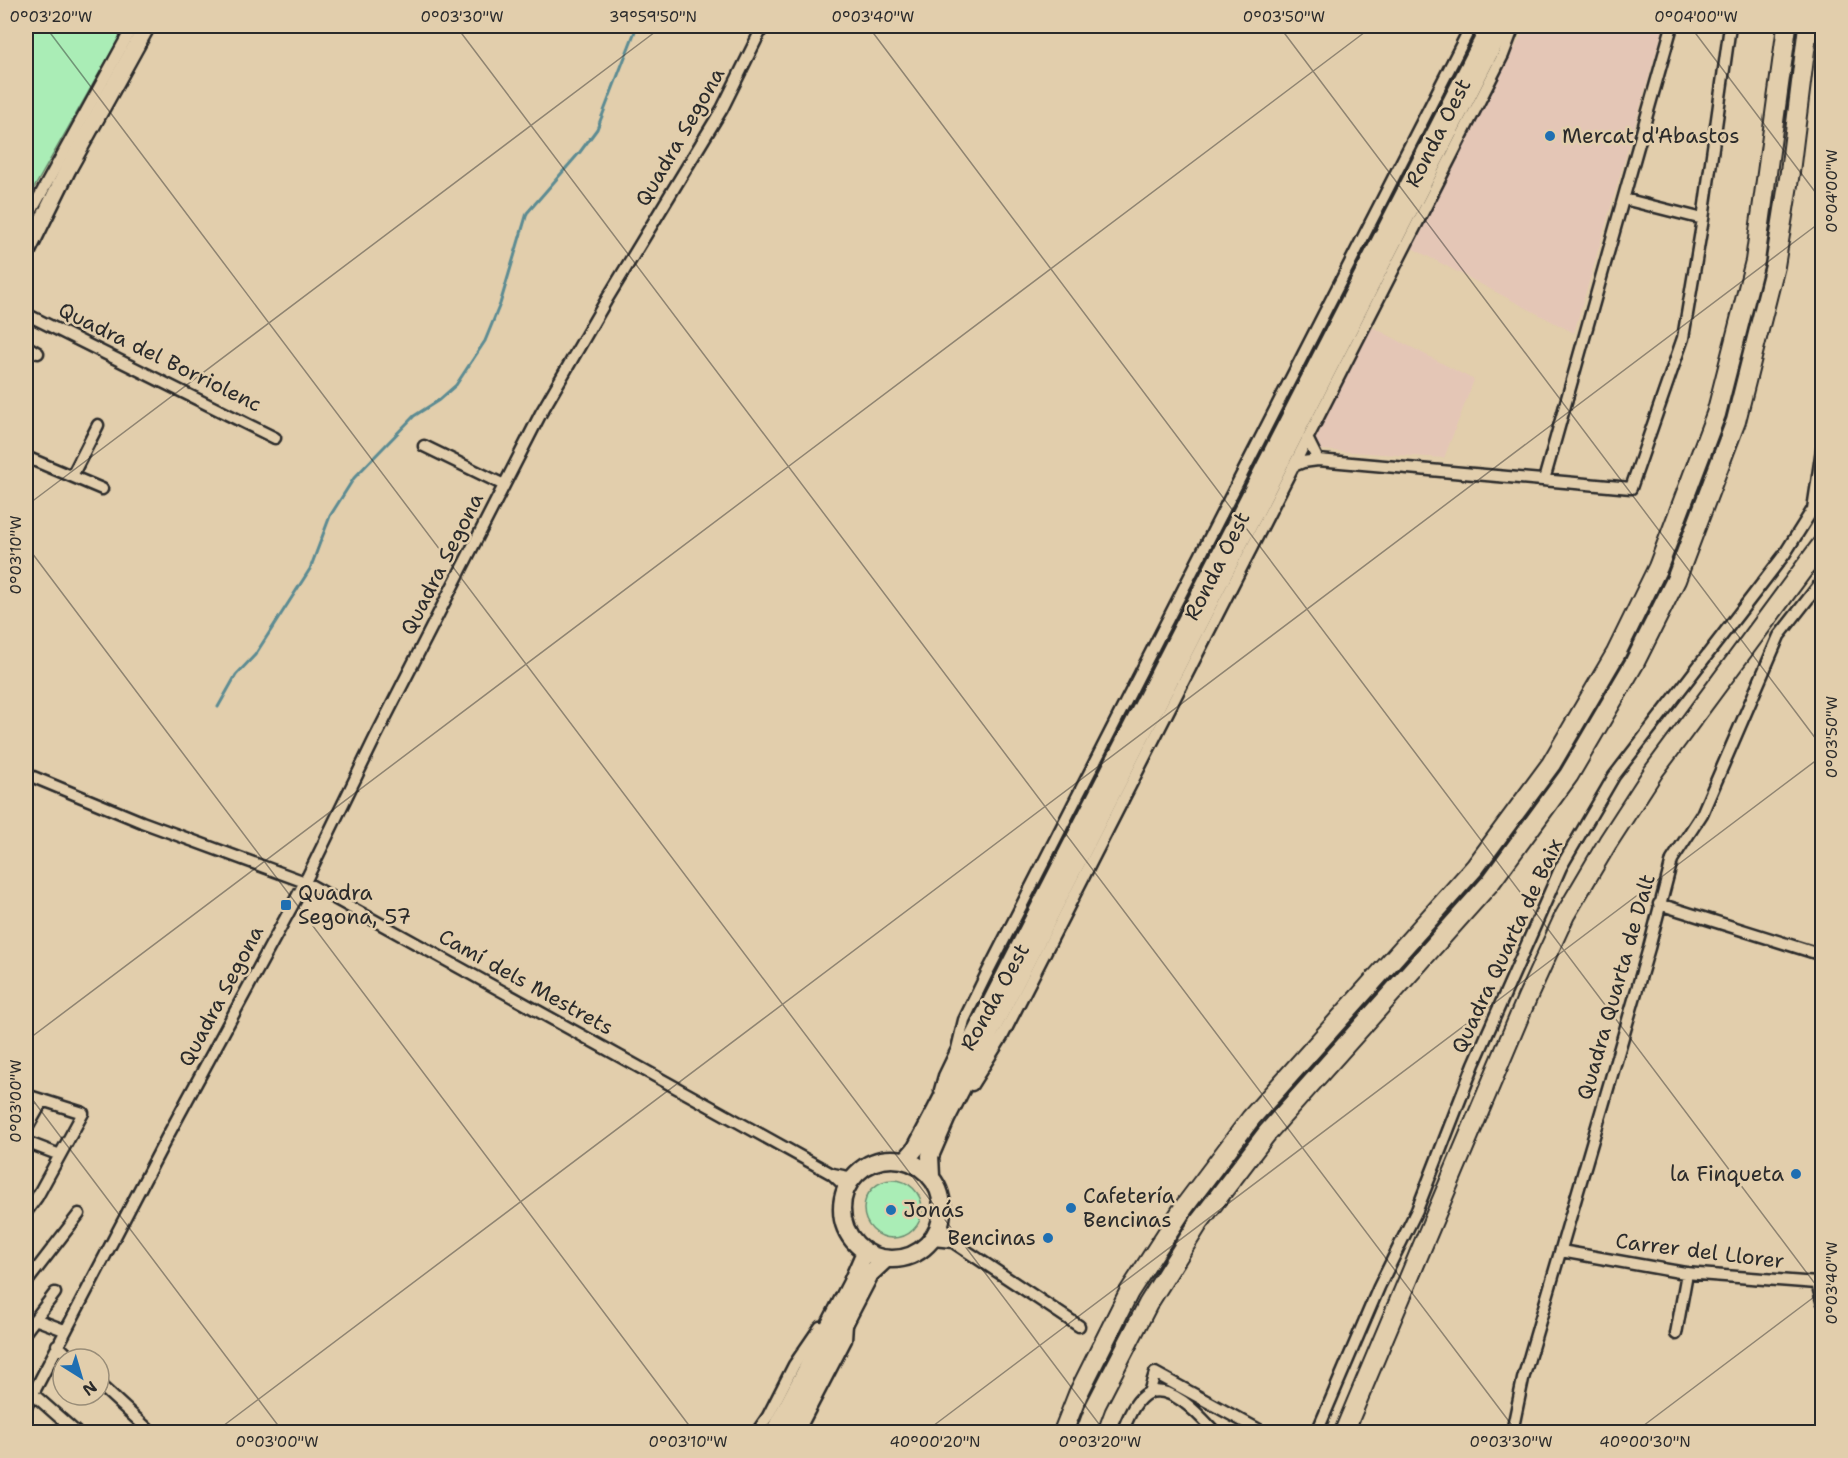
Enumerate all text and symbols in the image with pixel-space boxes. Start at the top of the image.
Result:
text: 0°03'20"W [10,7,92,27]
text: 0°03'30"W [420,7,504,27]
text: 39°59'50"N [609,7,697,27]
text: 0°03'40"W [831,7,915,27]
text: 0°03'50"W [1243,7,1325,27]
text: 0°04'00"W [1654,7,1738,27]
street label: Quadra Segona [629,62,731,212]
street label: Ronda Oest [1399,74,1477,192]
place label: Mercat d'Abastos [1562,122,1740,150]
marker: Mercat d'Abastos [1543,129,1557,143]
text: 0°04'00"W [1822,149,1842,233]
street label: Quadra del Borriolenc [54,296,266,418]
street label: Quadra Segona [394,488,490,640]
street label: Ronda Oest [1178,507,1256,625]
text: 0°03'10"W [6,515,26,595]
text: 0°03'50"W [1822,696,1842,778]
street label: Quadra Quarta de Baix [1445,834,1569,1058]
street label: Quadra Quarta de Dalt [1570,871,1662,1103]
place label: Quadra Segona, 57 [298,879,411,931]
marker: Quadra Segona, 57 [279,898,293,912]
street label: Quadra Segona [172,921,270,1071]
street label: Camí dels Mestrets [434,922,618,1042]
street label: Ronda Oest [954,938,1036,1056]
text: 0°03'00"W [6,1059,26,1143]
place label: la Finqueta [1670,1160,1784,1188]
marker: la Finqueta [1789,1167,1803,1181]
place label: Cafetería Bencinas [1083,1182,1175,1234]
place label: Jonás [903,1196,964,1224]
marker: Cafetería Bencinas [1064,1201,1078,1215]
marker: Jonás [884,1203,898,1217]
place label: Bencinas [947,1224,1036,1252]
street label: Carrer del Llorer [1614,1227,1786,1275]
marker: Bencinas [1041,1231,1055,1245]
text: 0°03'40"W [1822,1241,1842,1325]
north arrow [51,1347,111,1407]
text: N [78,1376,101,1401]
text: 0°03'00"W [235,1432,319,1452]
text: 0°03'10"W [648,1432,728,1452]
text: 40°00'20"N [889,1432,981,1452]
text: 0°03'20"W [1059,1432,1141,1452]
text: 0°03'30"W [1469,1432,1553,1452]
text: 40°00'30"N [1599,1432,1691,1452]

